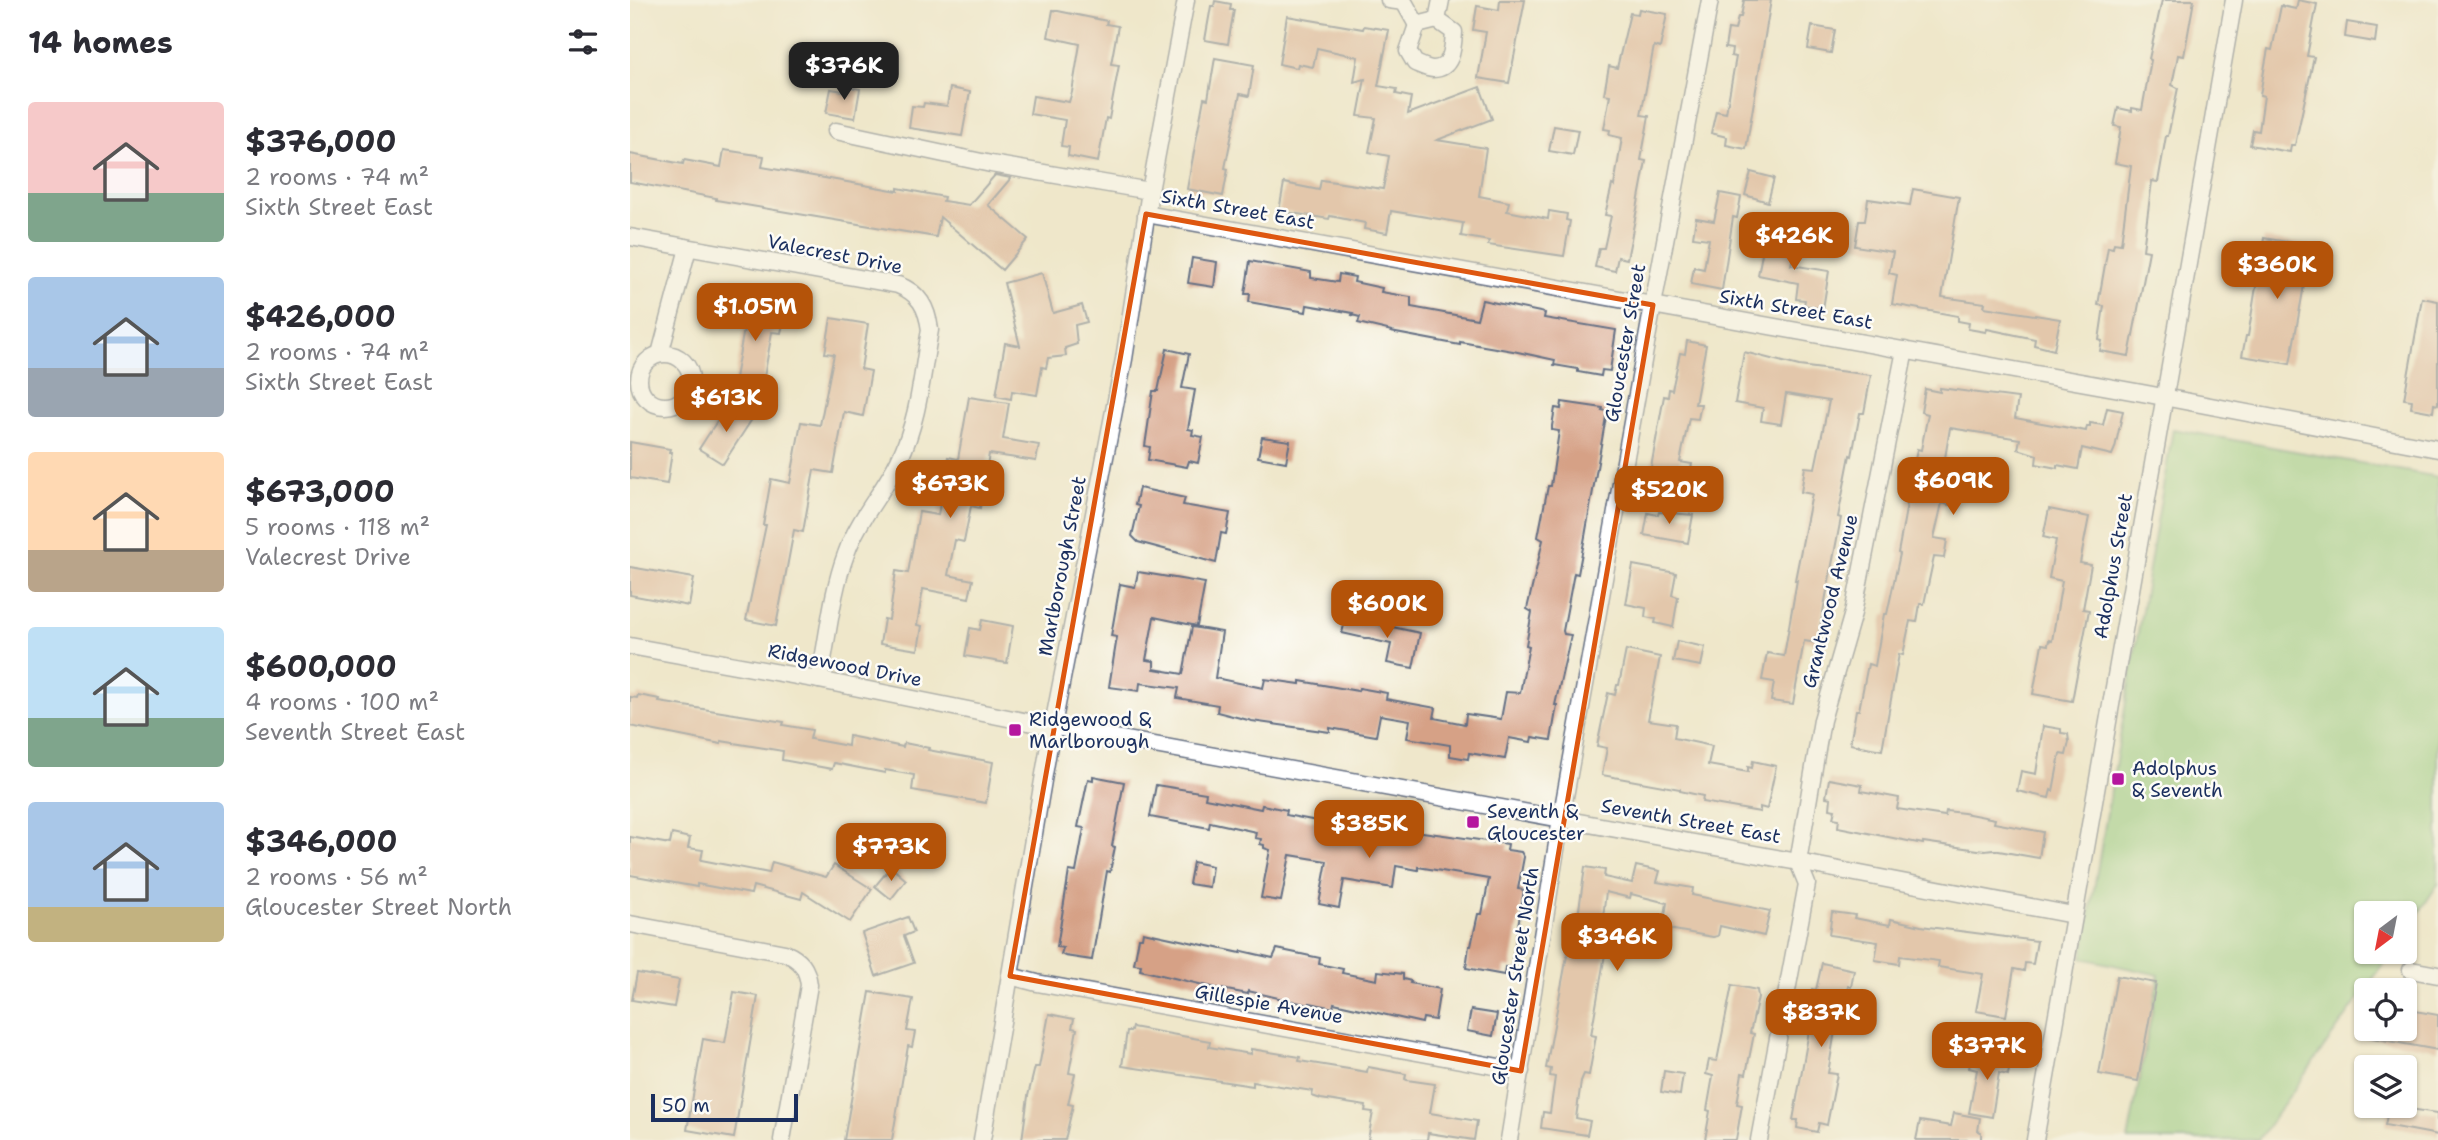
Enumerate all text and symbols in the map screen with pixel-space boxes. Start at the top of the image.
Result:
text: 14 homes [28,22,173,63]
icon: filters [564,23,602,61]
pin: $376K [795,42,893,102]
text: $376K [805,50,883,80]
text: $376,000 [245,121,396,162]
icon: home [84,130,168,214]
text: 2 rooms · 74 m² [245,162,429,192]
street label: Sixth Street East [1159,183,1317,235]
text: Sixth Street East [245,192,433,222]
pin: $426K [1745,212,1843,272]
text: $426K [1755,220,1833,250]
street label: Valecrest Drive [765,229,905,279]
pin: $360K [2228,242,2326,301]
text: $360K [2237,249,2317,279]
street label: Gloucester Street [1599,262,1651,424]
street label: Sixth Street East [1717,283,1875,335]
pin: $1.05M [698,284,812,343]
text: $1.05M [713,291,797,321]
text: $426,000 [245,296,396,337]
icon: home [84,305,168,389]
text: 2 rooms · 74 m² [245,337,429,367]
text: Sixth Street East [245,367,433,397]
pin: $613K [677,374,775,434]
text: $613K [690,382,762,412]
pin: $609K [1904,458,2002,517]
pin: $673K [901,461,999,520]
text: $609K [1913,465,1993,495]
pin: $520K [1620,466,1718,526]
text: $673K [911,468,989,498]
text: $673,000 [245,471,395,512]
street label: Marlborough Street [1032,474,1092,658]
text: $520K [1631,474,1707,504]
icon: home [84,480,168,564]
street label: Adolphus Street [2088,491,2138,641]
street label: Grantwood Avenue [1796,511,1864,691]
text: 5 rooms · 118 m² [245,512,430,542]
text: Valecrest Drive [245,542,411,572]
pin: $600K [1338,580,1436,640]
text: $600K [1347,588,1427,618]
street label: Ridgewood Drive [766,638,924,692]
text: $600,000 [245,646,397,687]
icon: home [84,655,168,739]
text: 4 rooms · 100 m² [245,687,439,717]
place label: Ridgewood & Marlborough [1029,707,1152,754]
text: Seventh Street East [245,717,465,747]
marker: Ridgewood & Marlborough [1007,722,1023,738]
place label: Adolphus & Seventh [2132,756,2223,803]
marker: Adolphus & Seventh [2110,771,2126,787]
street label: Seventh Street East [1599,793,1783,849]
place label: Seventh & Gloucester [1487,799,1585,846]
pin: $385K [1320,800,1418,860]
text: $385K [1330,808,1408,838]
marker: Seventh & Gloucester [1465,814,1481,830]
text: $346,000 [245,821,398,862]
pin: $773K [842,824,940,883]
icon: home [84,830,168,914]
text: $773K [852,831,930,861]
text: 2 rooms · 56 m² [245,862,428,892]
street label: Gloucester Street North [1485,865,1545,1087]
text: Gloucester Street North [245,892,512,922]
north arrow [2354,901,2417,964]
map controls [2354,901,2417,1118]
pin: $346K [1568,914,1666,973]
text: $346K [1577,921,1657,951]
button: locate [2354,978,2417,1041]
street label: Gillespie Avenue [1193,979,1345,1029]
pin: $837K [1772,990,1870,1049]
text: $837K [1782,997,1860,1027]
pin: $377K [1938,1023,2036,1082]
text: $377K [1948,1030,2026,1060]
button: layers [2354,1055,2417,1118]
scale bar [651,1091,798,1123]
text: 50 m [662,1093,710,1118]

